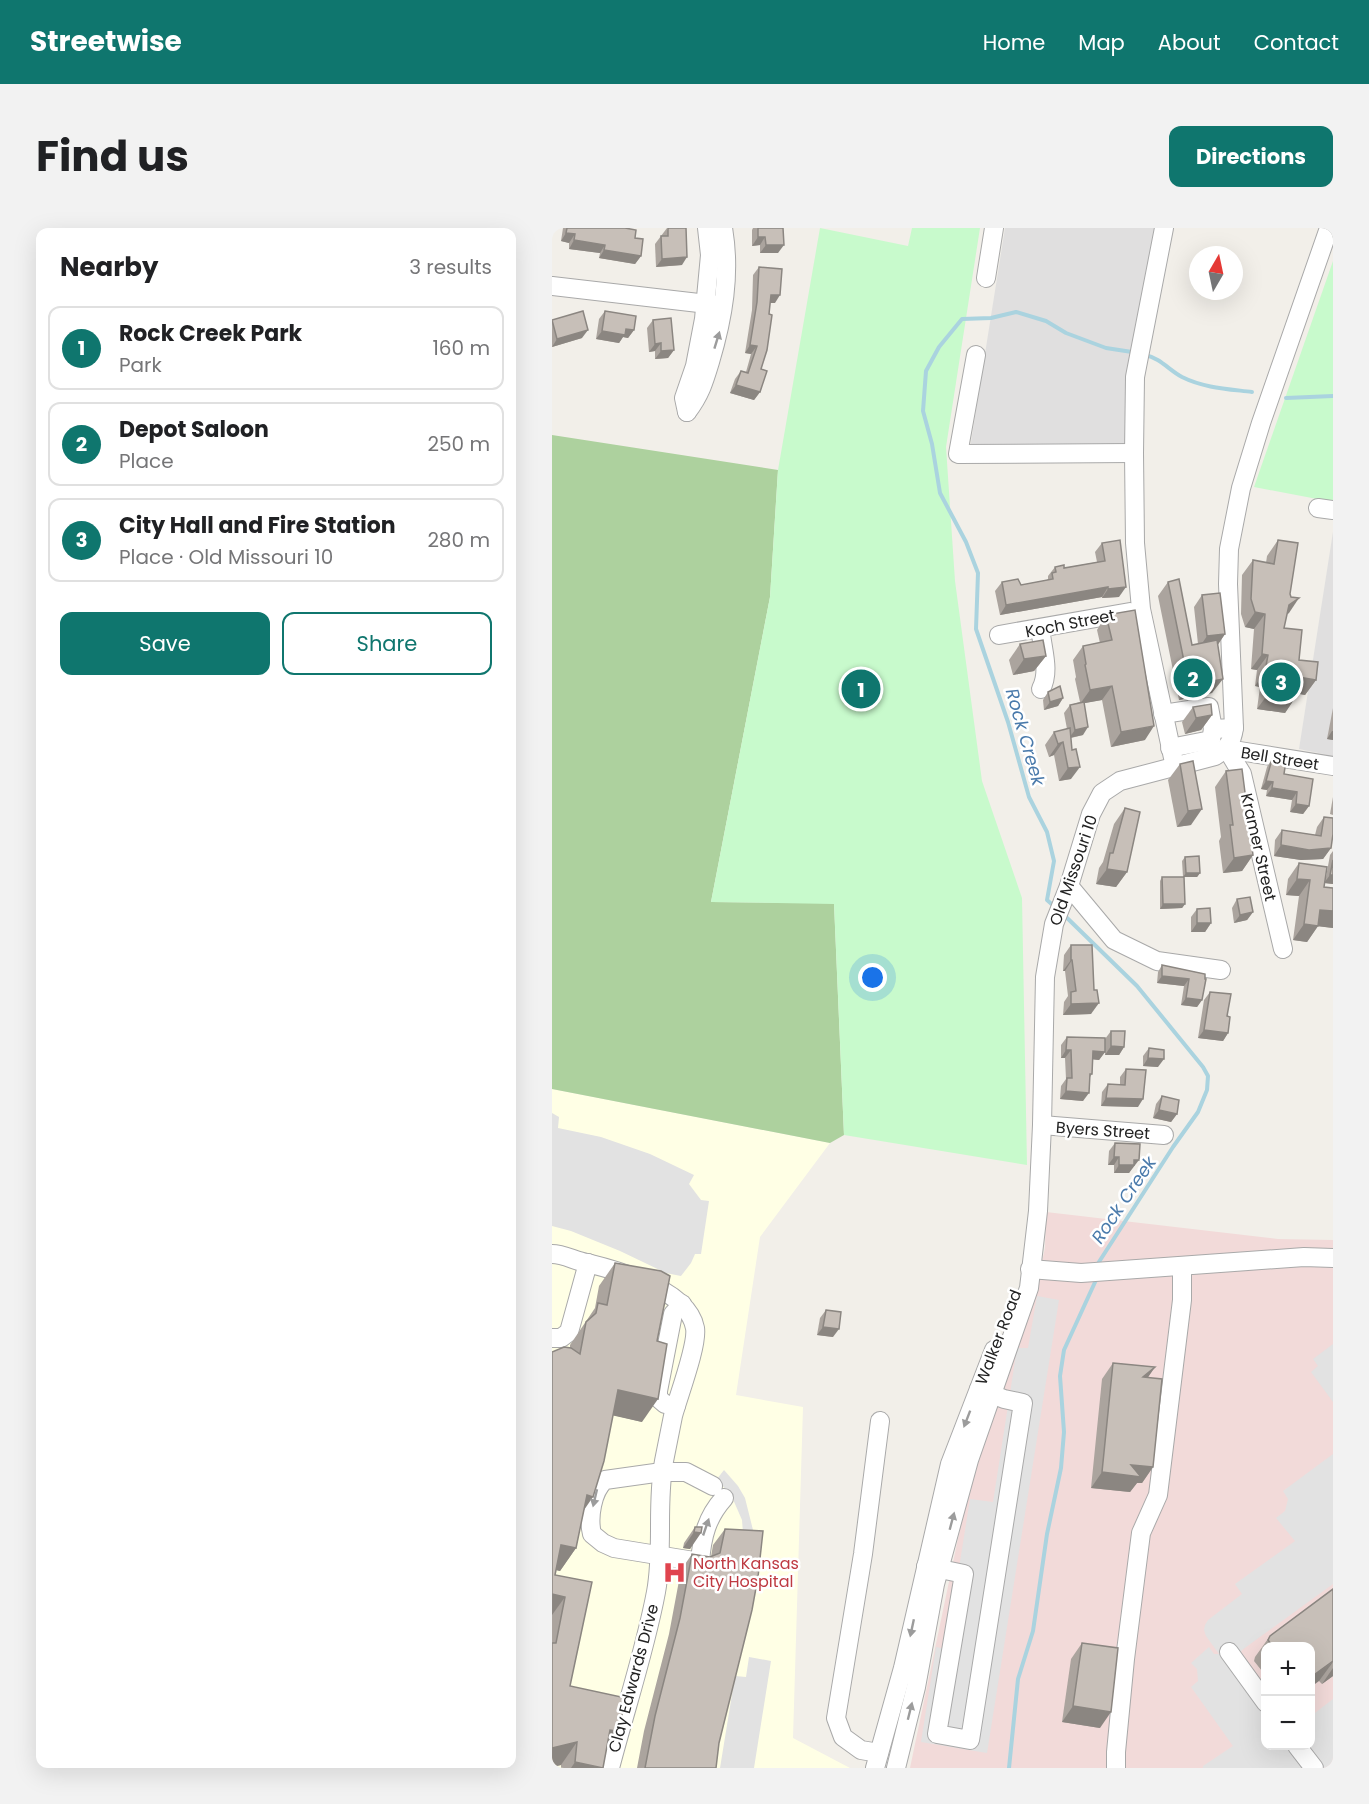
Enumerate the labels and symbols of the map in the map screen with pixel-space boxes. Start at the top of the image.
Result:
north arrow [1189,246,1243,300]
one-way arrow [713,331,722,349]
street label: Koch Street [1023,603,1117,643]
pin: 2 [1174,656,1212,700]
pin: 3 [1262,660,1300,704]
pin: 1 [842,666,880,712]
water label: Rock Creek [1000,685,1052,789]
street label: Bell Street [1239,741,1321,776]
street label: Kramer Street [1235,791,1282,903]
street label: Old Missouri 10 [1044,812,1103,929]
your location [858,963,887,992]
street label: Byers Street [1055,1116,1151,1145]
water label: Rock Creek [1085,1151,1162,1248]
street label: Walker Road [970,1286,1027,1388]
one-way arrow [961,1410,971,1428]
one-way arrow [590,1489,600,1508]
one-way arrow [948,1512,957,1530]
one-way arrow [701,1518,711,1536]
place label: North Kansas City Hospital [693,1552,799,1593]
hospital icon: North Kansas City Hospital [662,1559,688,1585]
street label: Clay Edwards Drive [603,1601,664,1755]
one-way arrow [906,1619,916,1637]
one-way arrow [905,1702,915,1720]

